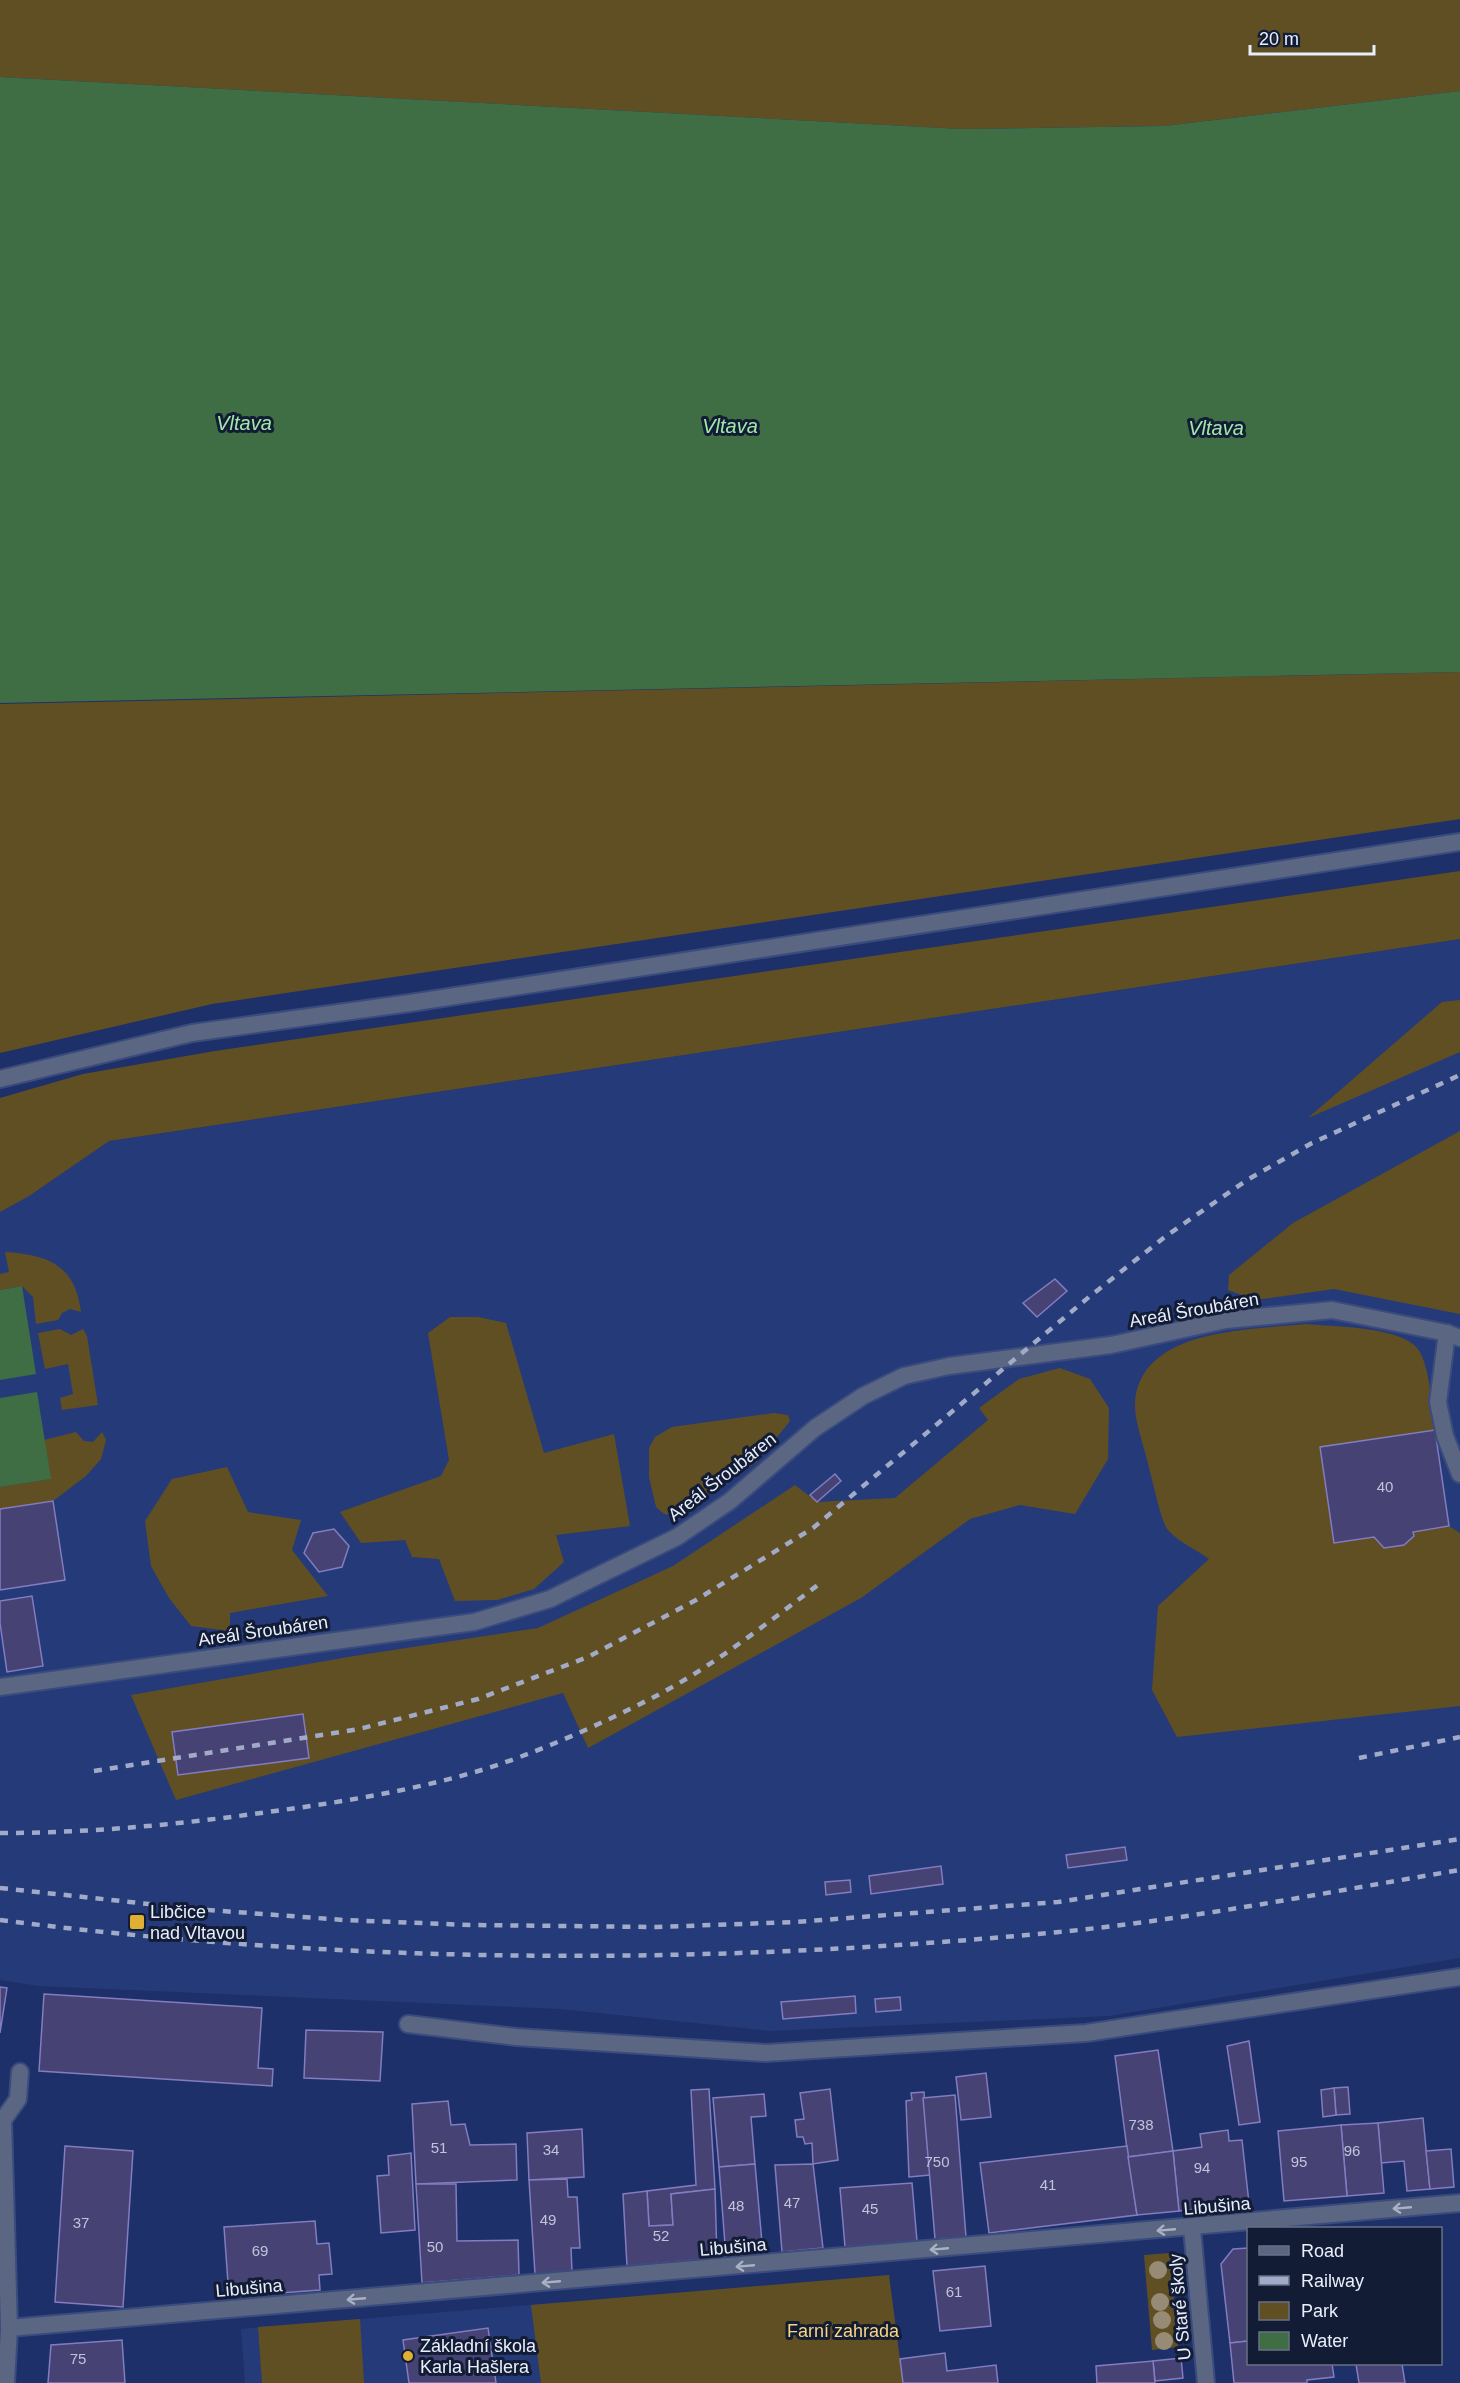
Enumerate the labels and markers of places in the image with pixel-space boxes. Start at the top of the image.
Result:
place label: Libčice nad Vltavou [150,1902,245,1943]
marker: Libčice nad Vltavou [128,1913,146,1931]
place label: Základní škola Karla Hašlera [420,2336,537,2377]
marker: Základní škola Karla Hašlera [401,2349,415,2363]

